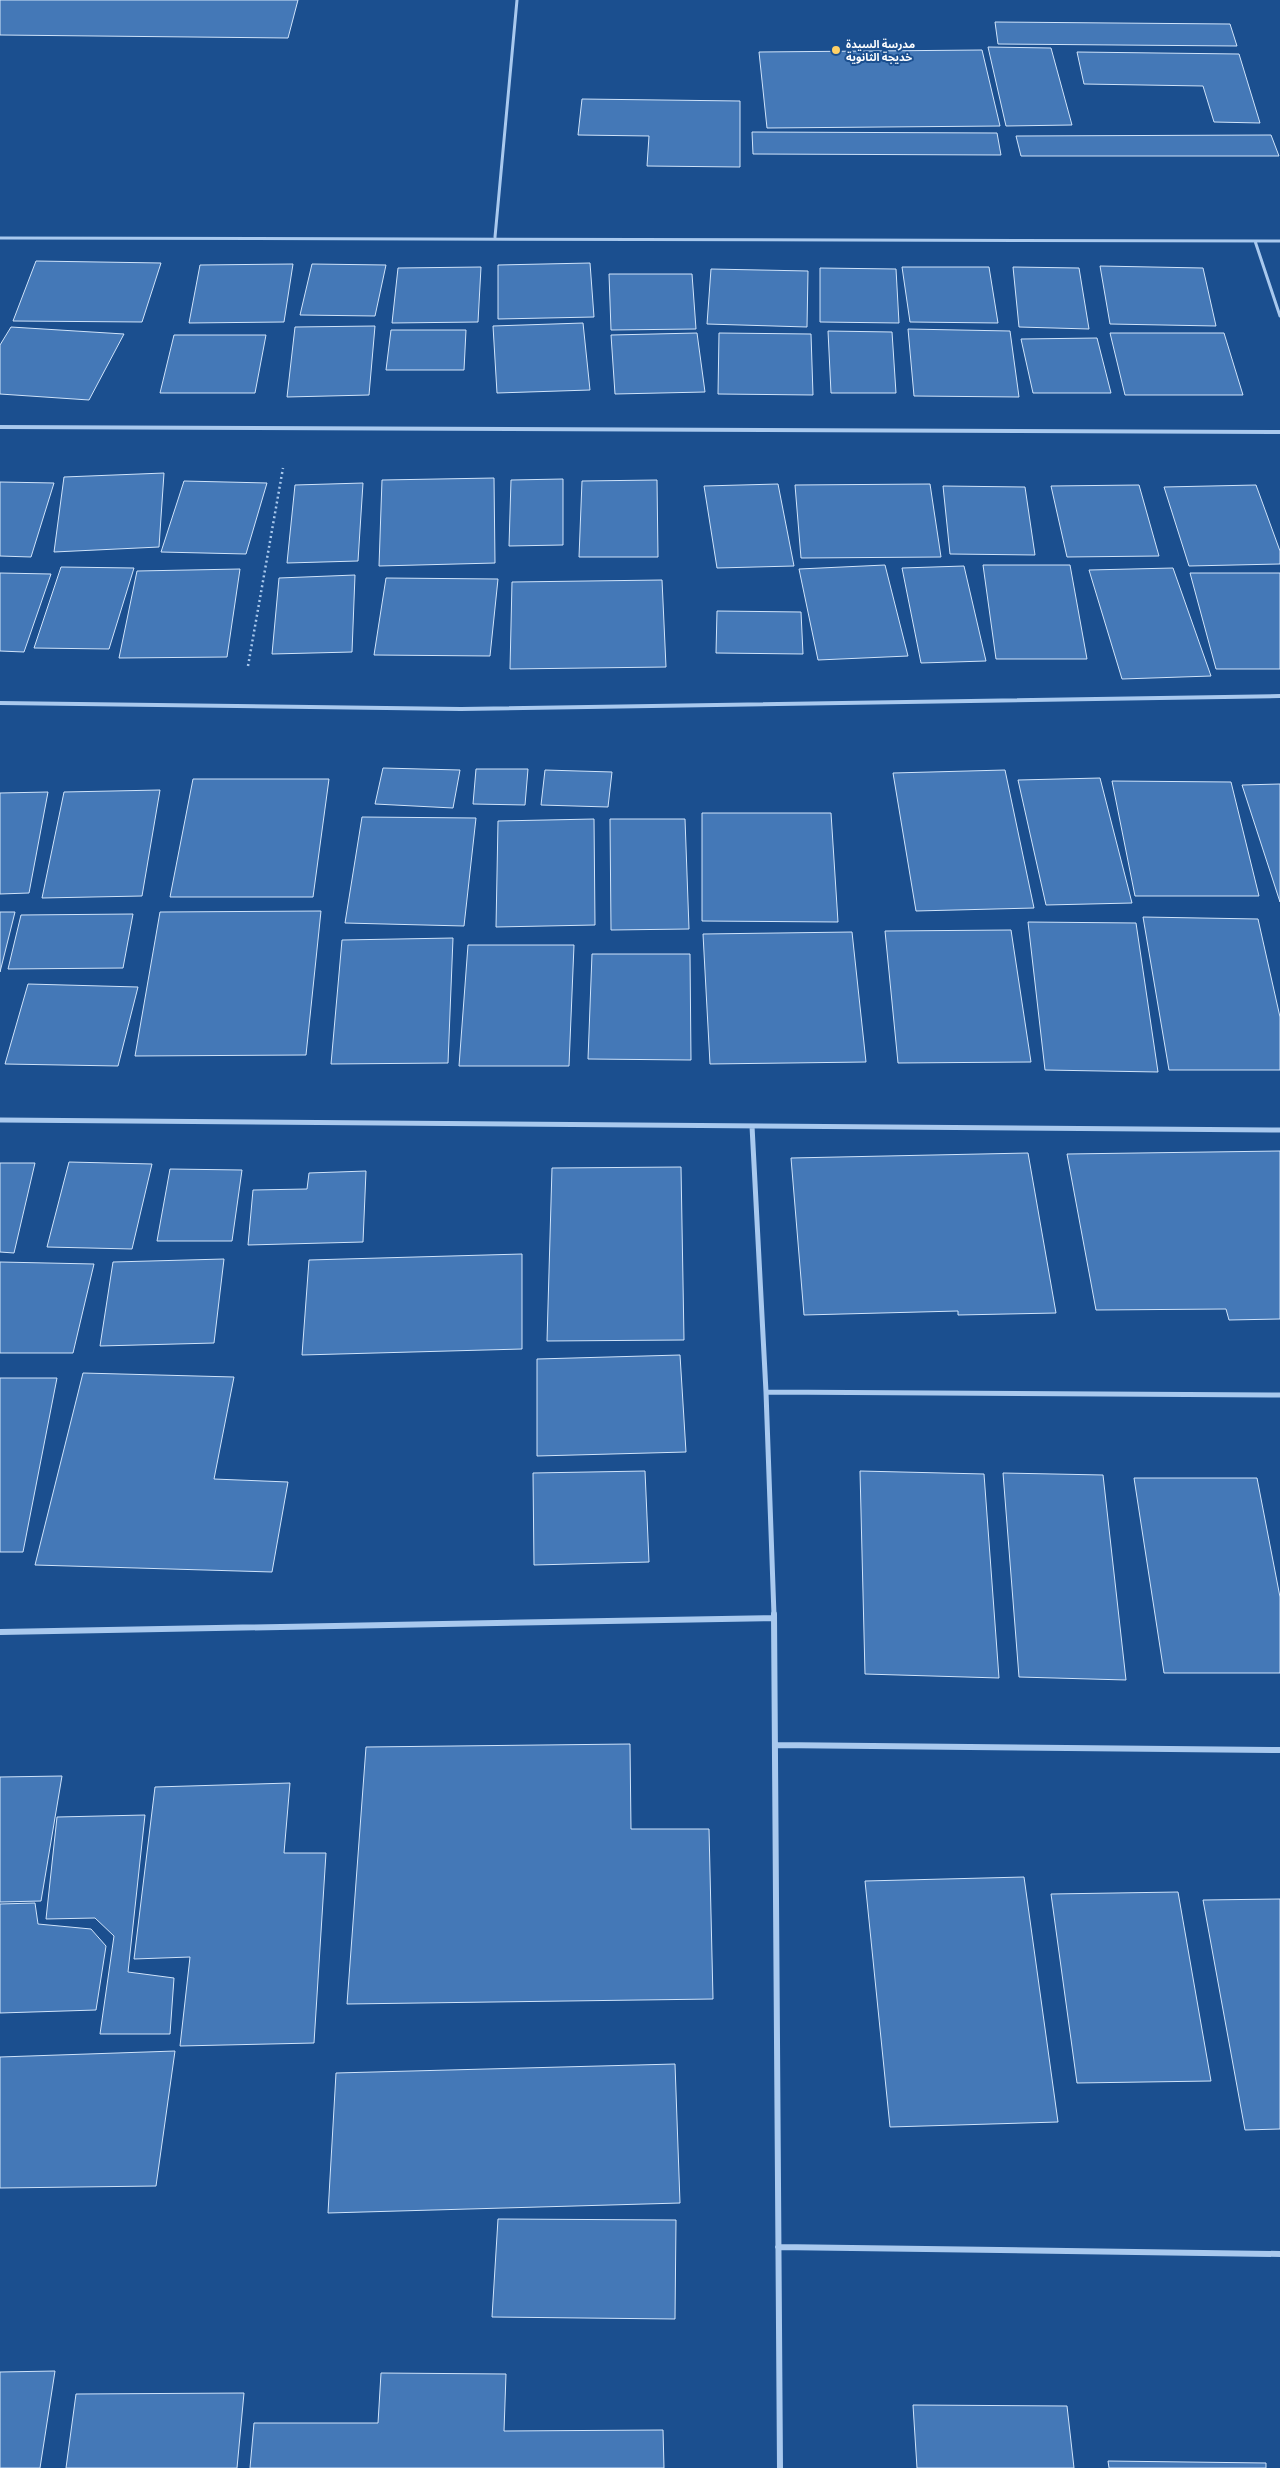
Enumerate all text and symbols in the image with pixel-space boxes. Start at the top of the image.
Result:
place label: مدرسة السيدة خديجة الثانوية [846,37,915,65]
marker: مدرسة السيدة خديجة الثانوية [830,44,842,56]

